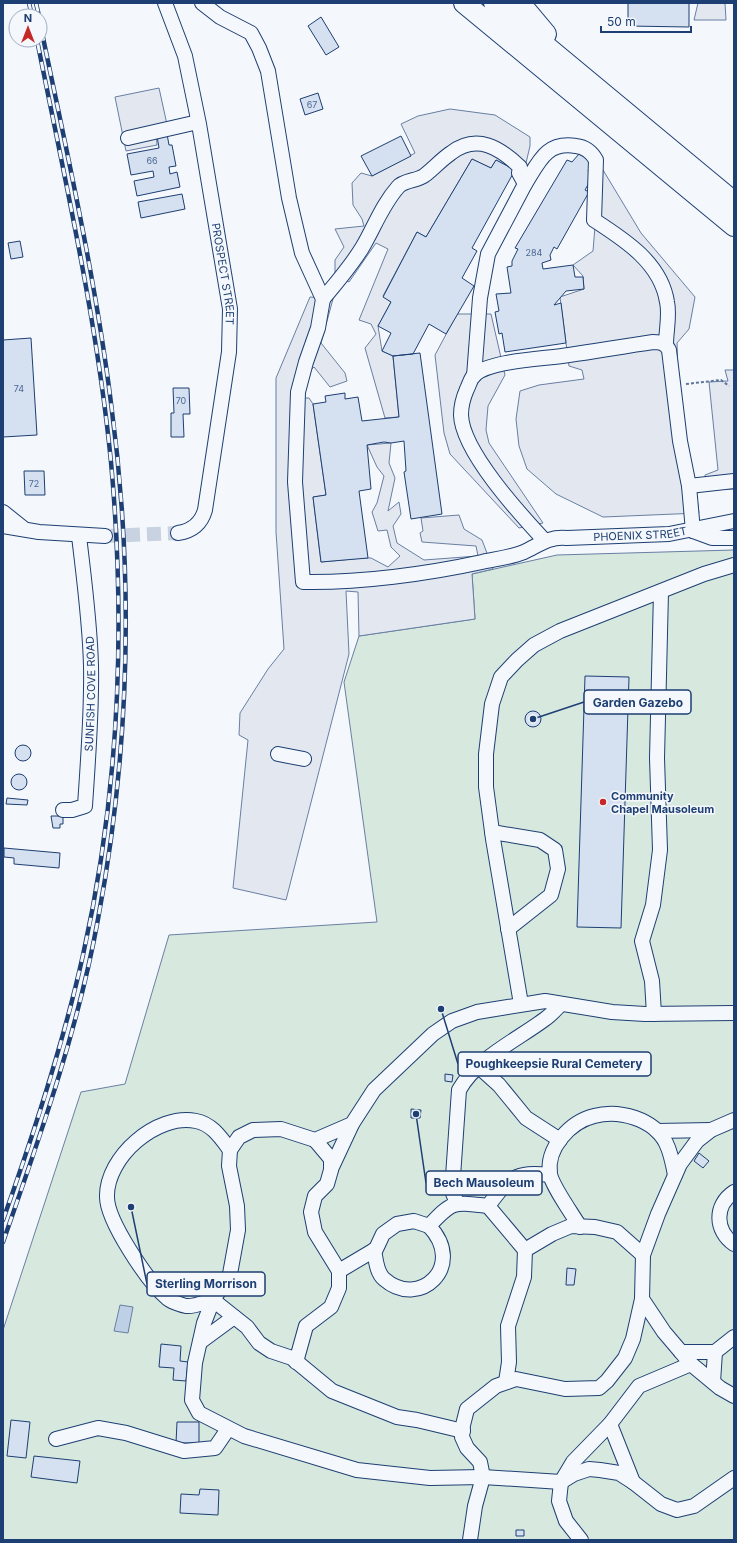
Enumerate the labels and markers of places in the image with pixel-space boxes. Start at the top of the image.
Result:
callout: Garden Gazebo [584,690,691,714]
place label: Community Chapel Mausoleum [611,789,714,816]
marker: Community Chapel Mausoleum [598,797,608,807]
callout: Poughkeepsie Rural Cemetery [458,1052,651,1076]
callout: Bech Mausoleum [426,1171,542,1195]
callout: Sterling Morrison [147,1272,265,1296]

